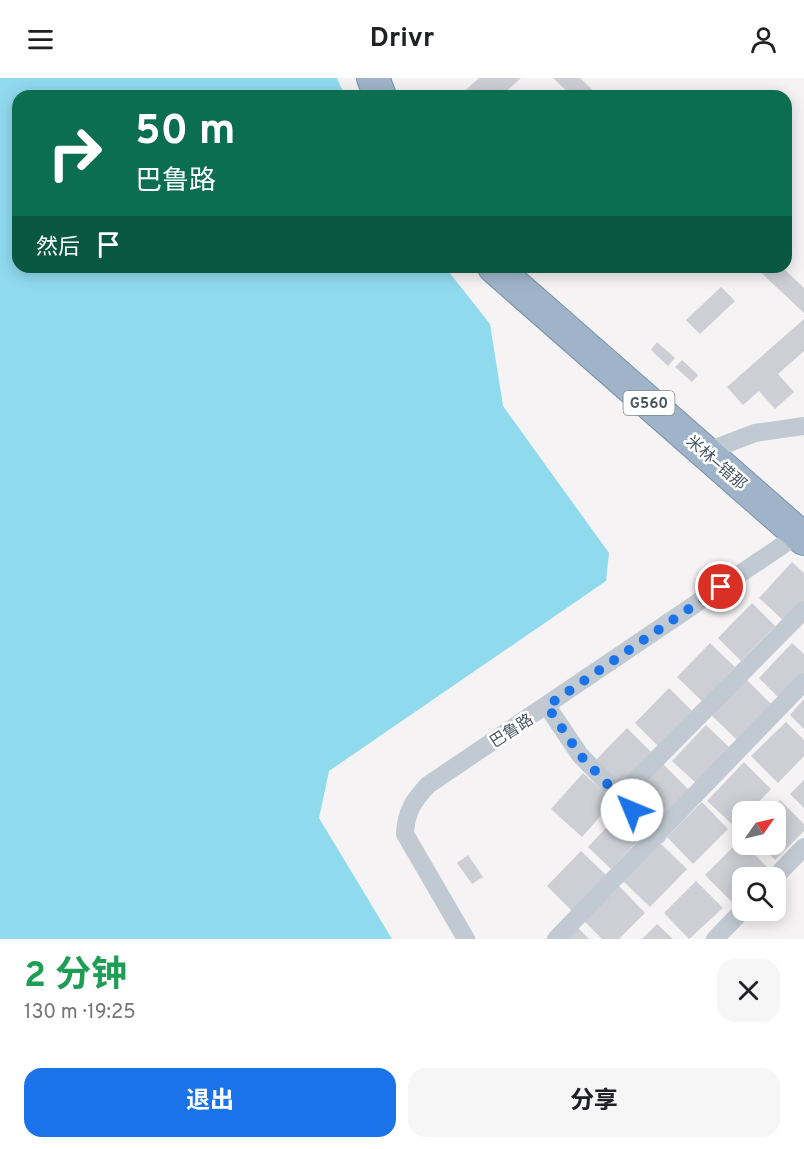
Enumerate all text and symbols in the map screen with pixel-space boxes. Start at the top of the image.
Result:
text: Drivr [370,22,434,56]
icon: menu [24,23,57,56]
icon: person [747,23,780,56]
text: 50 m [135,106,236,159]
icon: right [36,114,114,192]
text: 巴鲁路 [135,165,216,199]
icon: arrive [92,228,125,261]
text: 然后 [36,235,80,262]
road number: G560 [624,391,674,415]
street label: 米林—错那 [681,432,750,495]
pin [695,561,746,612]
icon: arrive [704,570,737,603]
street label: 巴鲁路 [486,709,538,753]
position arrow [600,778,664,842]
north arrow [732,801,786,855]
map controls [732,801,786,921]
button: search [732,867,786,921]
text: 2 分钟 [24,954,127,1000]
button: close [717,959,780,1022]
text: 130 m · 19:25 [24,1000,136,1026]
button: 退出 [24,1068,396,1137]
button: 分享 [408,1068,780,1137]

